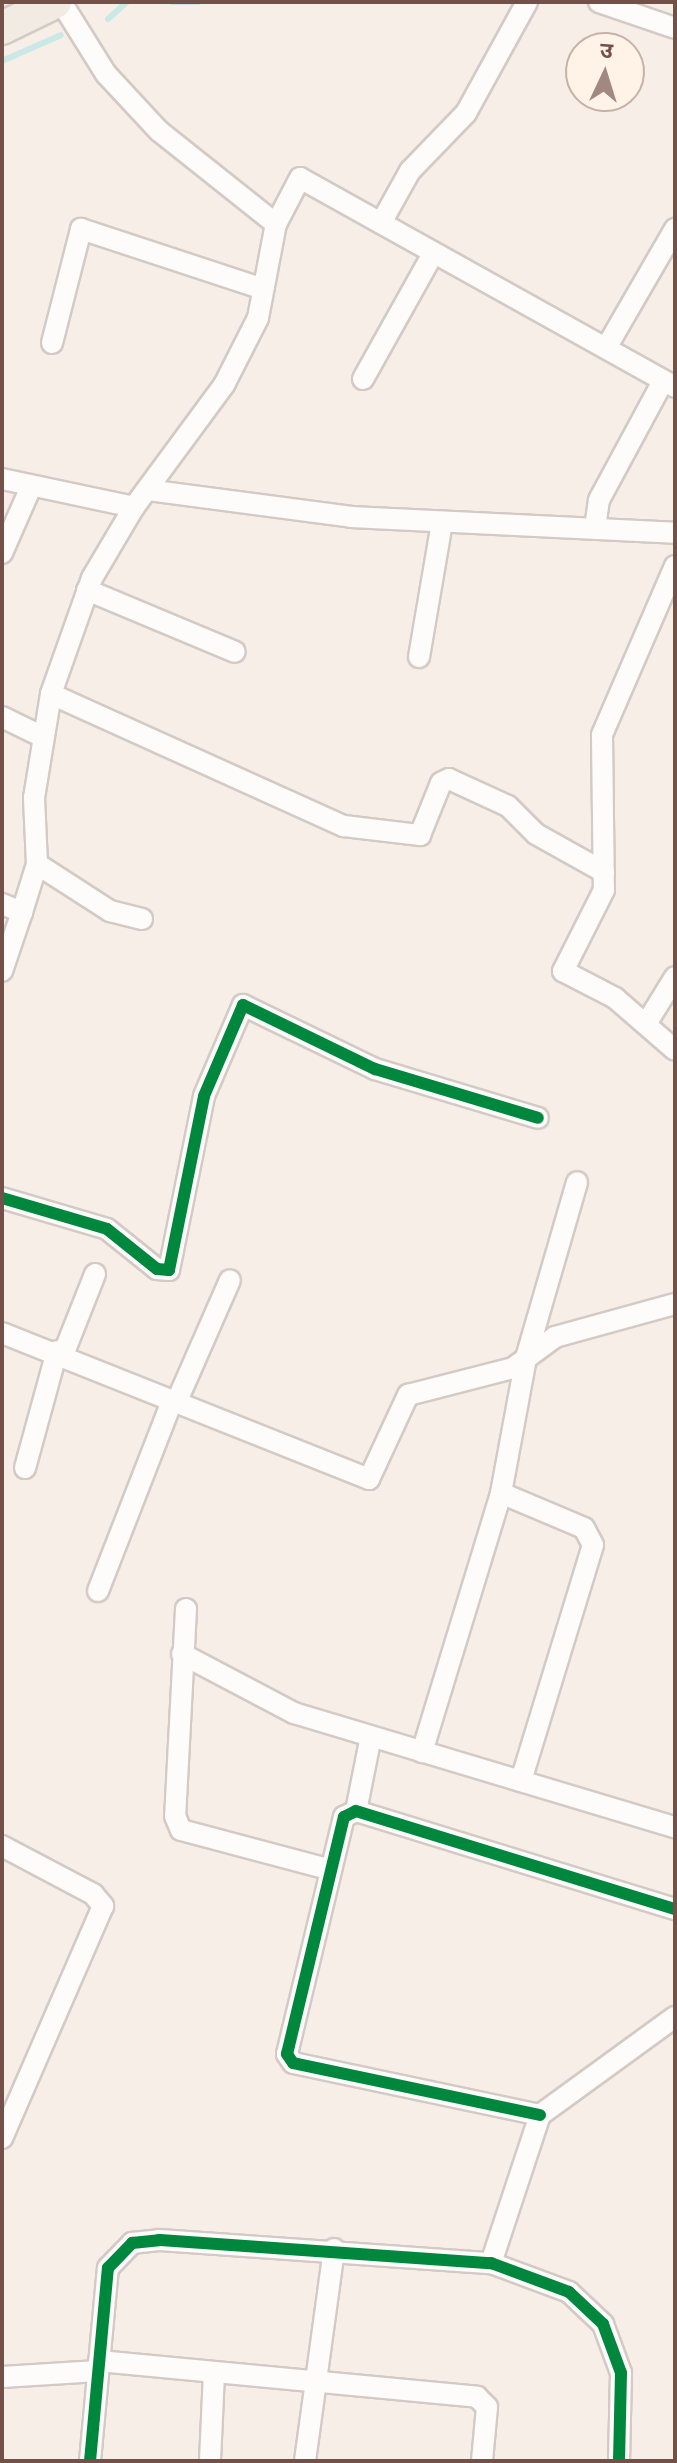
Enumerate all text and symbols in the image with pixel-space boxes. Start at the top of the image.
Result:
north arrow [565,32,645,112]
text: उ [599,36,614,63]

